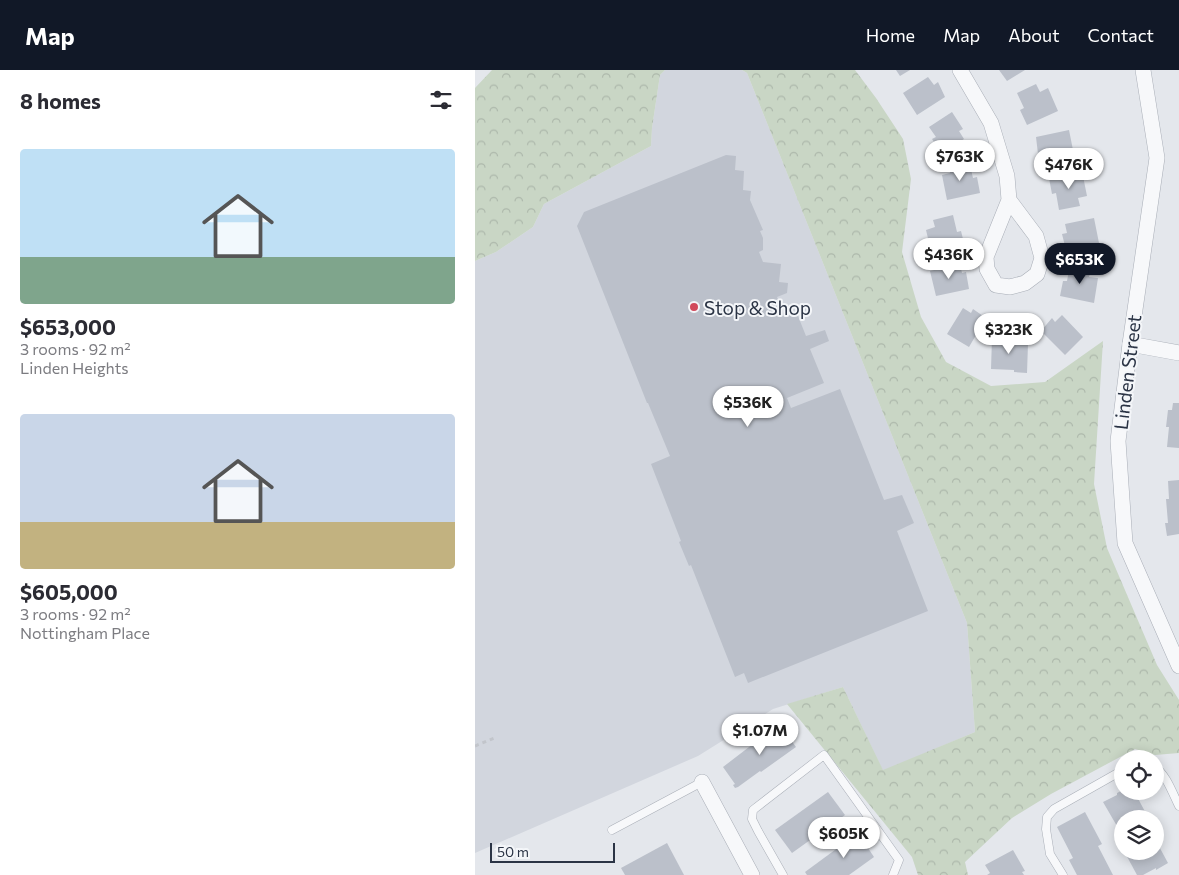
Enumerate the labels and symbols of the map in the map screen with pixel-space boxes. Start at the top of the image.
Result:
pin: $763K [925,140,995,182]
pin: $476K [1034,148,1104,190]
pin: $436K [914,238,984,280]
pin: $653K [1045,242,1115,285]
place label: Stop & Shop [704,296,811,319]
marker: Stop & Shop [688,301,700,313]
pin: $323K [974,312,1044,355]
street label: Linden Street [1109,313,1146,431]
pin: $536K [713,386,783,428]
pin: $1.07M [719,714,801,756]
pin: $605K [809,816,879,859]
scale bar [490,840,615,863]

